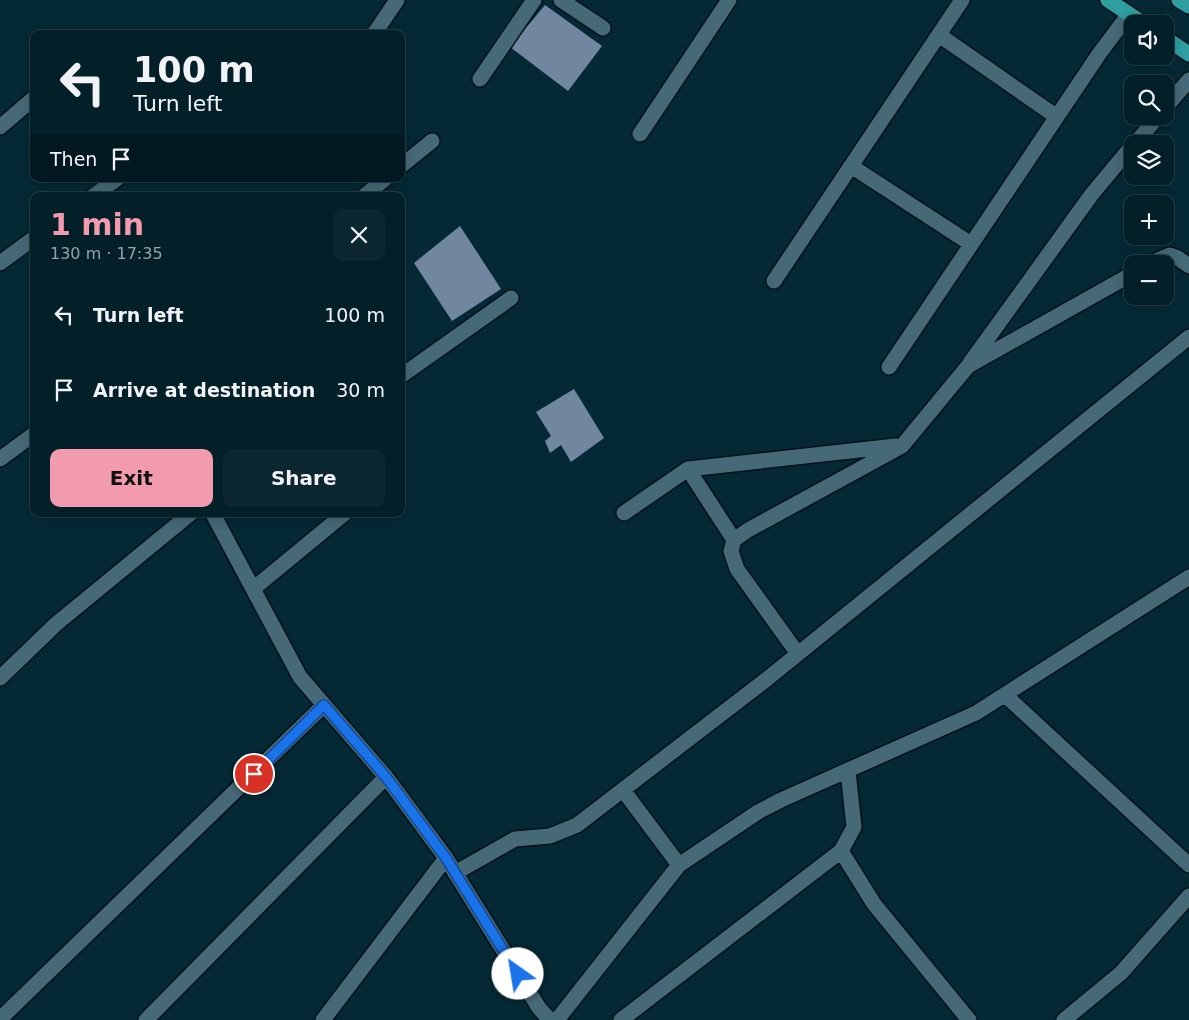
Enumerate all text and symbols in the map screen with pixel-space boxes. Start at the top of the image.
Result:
map controls [1124,15,1174,305]
button: sound [1124,15,1174,65]
icon: left [50,50,115,115]
text: 100 m [133,50,255,90]
button: search [1124,75,1174,125]
text: Turn left [133,91,222,116]
button: layers [1124,135,1174,185]
icon: arrive [107,145,135,173]
text: Then [50,148,97,170]
button: + [1124,195,1174,245]
text: 1 min [50,207,144,242]
button: close [333,209,385,261]
text: 130 m · 17:35 [50,244,163,263]
button: − [1124,255,1174,305]
icon: left [50,301,78,329]
text: Turn left [93,304,184,326]
text: 100 m [324,304,385,326]
icon: arrive [50,376,78,404]
text: Arrive at destination [93,379,315,401]
text: 30 m [336,379,385,401]
button: Exit [50,449,213,507]
button: Share [223,449,385,507]
pin [233,753,275,795]
icon: arrive [240,760,268,788]
position arrow [491,947,543,999]

